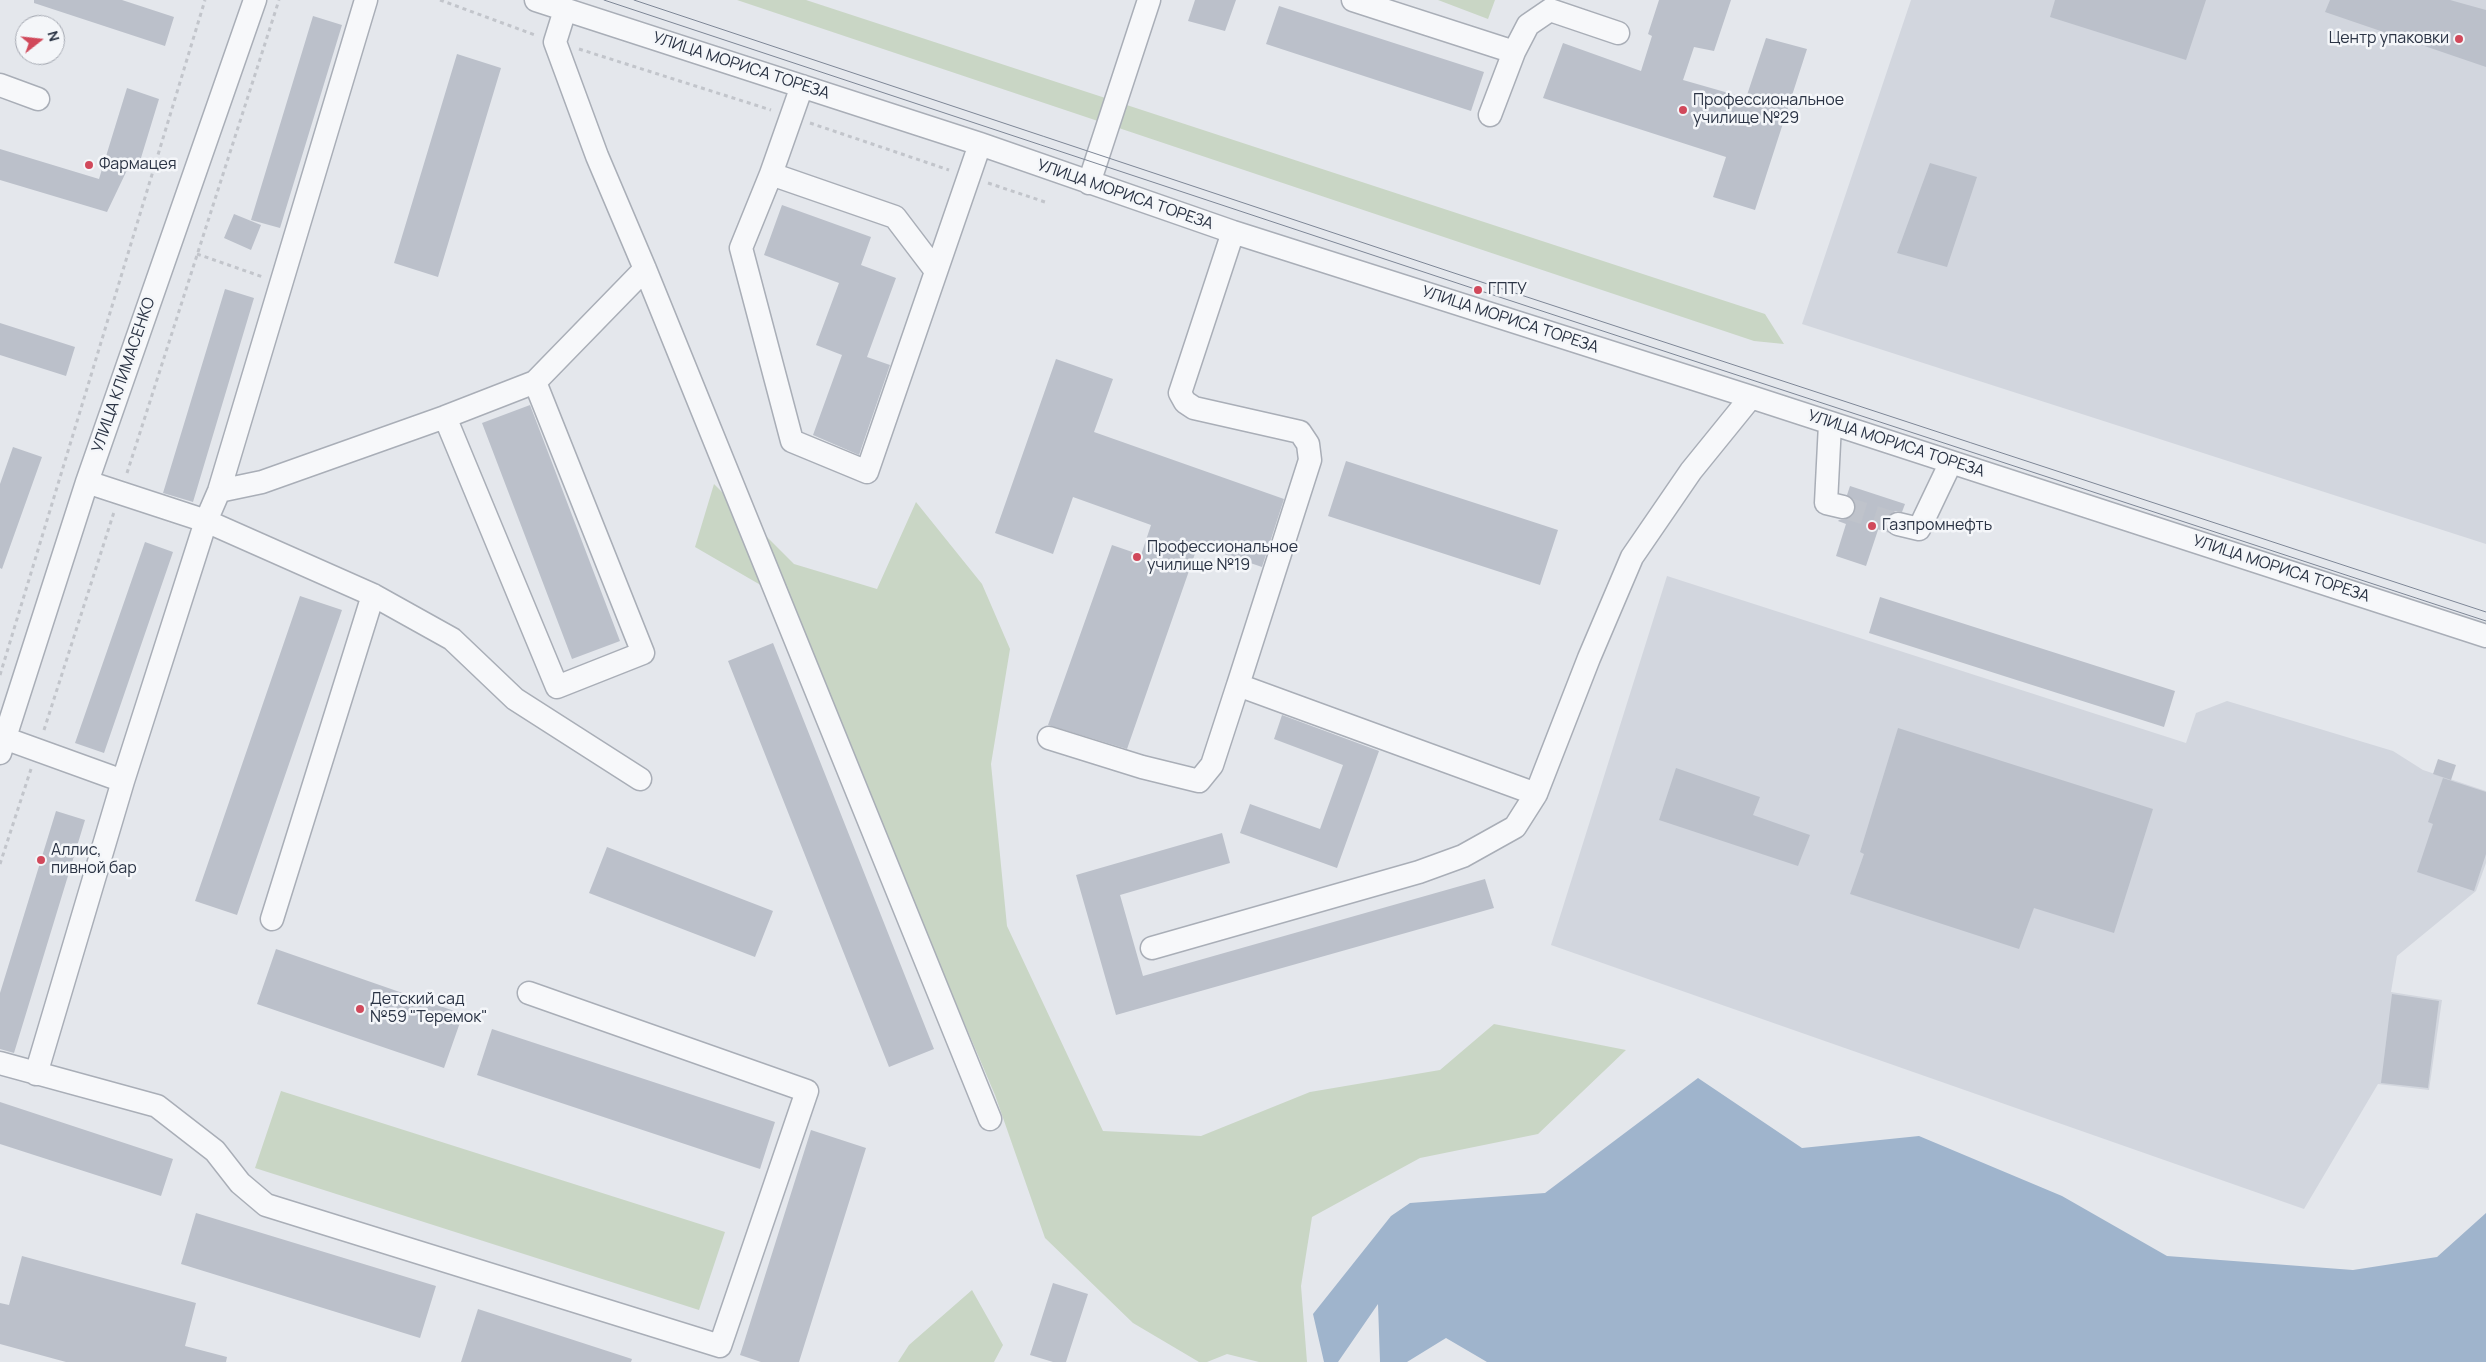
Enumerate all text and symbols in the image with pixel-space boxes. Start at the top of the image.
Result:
north arrow [15,15,65,65]
street label: УЛИЦА МОРИСА ТОРЕЗА [650,28,832,104]
text: N [43,29,64,43]
place label: Центр упаковки [2329,29,2449,49]
marker: Центр упаковки [2453,33,2465,45]
place label: Профессиональное училище №29 [1693,91,1844,129]
marker: Профессиональное училище №29 [1677,104,1689,116]
place label: Фармацея [99,155,177,175]
street label: УЛИЦА МОРИСА ТОРЕЗА [1034,156,1216,234]
marker: Фармацея [83,159,95,171]
place label: ГПТУ [1488,280,1527,300]
street label: УЛИЦА МОРИСА ТОРЕЗА [1419,282,1601,358]
marker: ГПТУ [1472,284,1484,296]
street label: УЛИЦА КЛИМАСЕНКО [88,295,160,455]
street label: УЛИЦА МОРИСА ТОРЕЗА [1805,406,1987,482]
place label: Газпромнефть [1882,516,1992,536]
marker: Газпромнефть [1866,520,1878,532]
street label: УЛИЦА МОРИСА ТОРЕЗА [2190,531,2372,607]
place label: Профессиональное училище №19 [1147,538,1298,576]
marker: Профессиональное училище №19 [1131,551,1143,563]
place label: Аллис, пивной бар [51,841,137,879]
marker: Аллис, пивной бар [35,854,47,866]
place label: Детский сад №59 "Теремок" [370,990,487,1028]
marker: Детский сад №59 "Теремок" [354,1003,366,1015]

